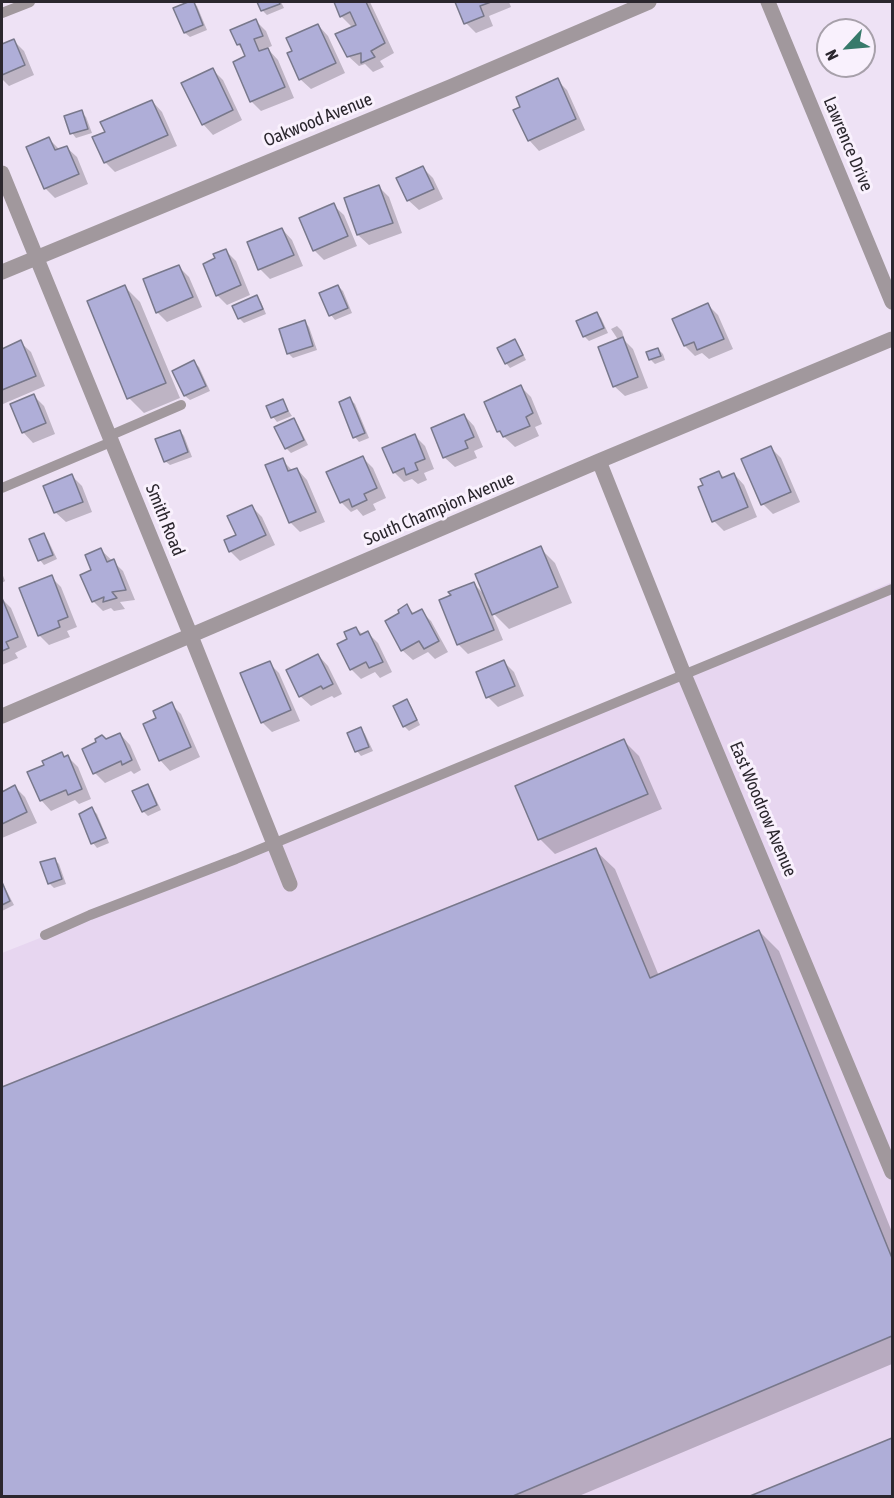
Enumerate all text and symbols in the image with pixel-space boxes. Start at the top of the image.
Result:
north arrow [816,18,876,78]
text: N [821,47,842,63]
street label: Oakwood Avenue [261,88,375,152]
street label: Lawrence Drive [818,94,878,194]
street label: South Champion Avenue [360,468,518,550]
street label: Smith Road [141,481,189,559]
street label: East Woodrow Avenue [725,738,801,880]

